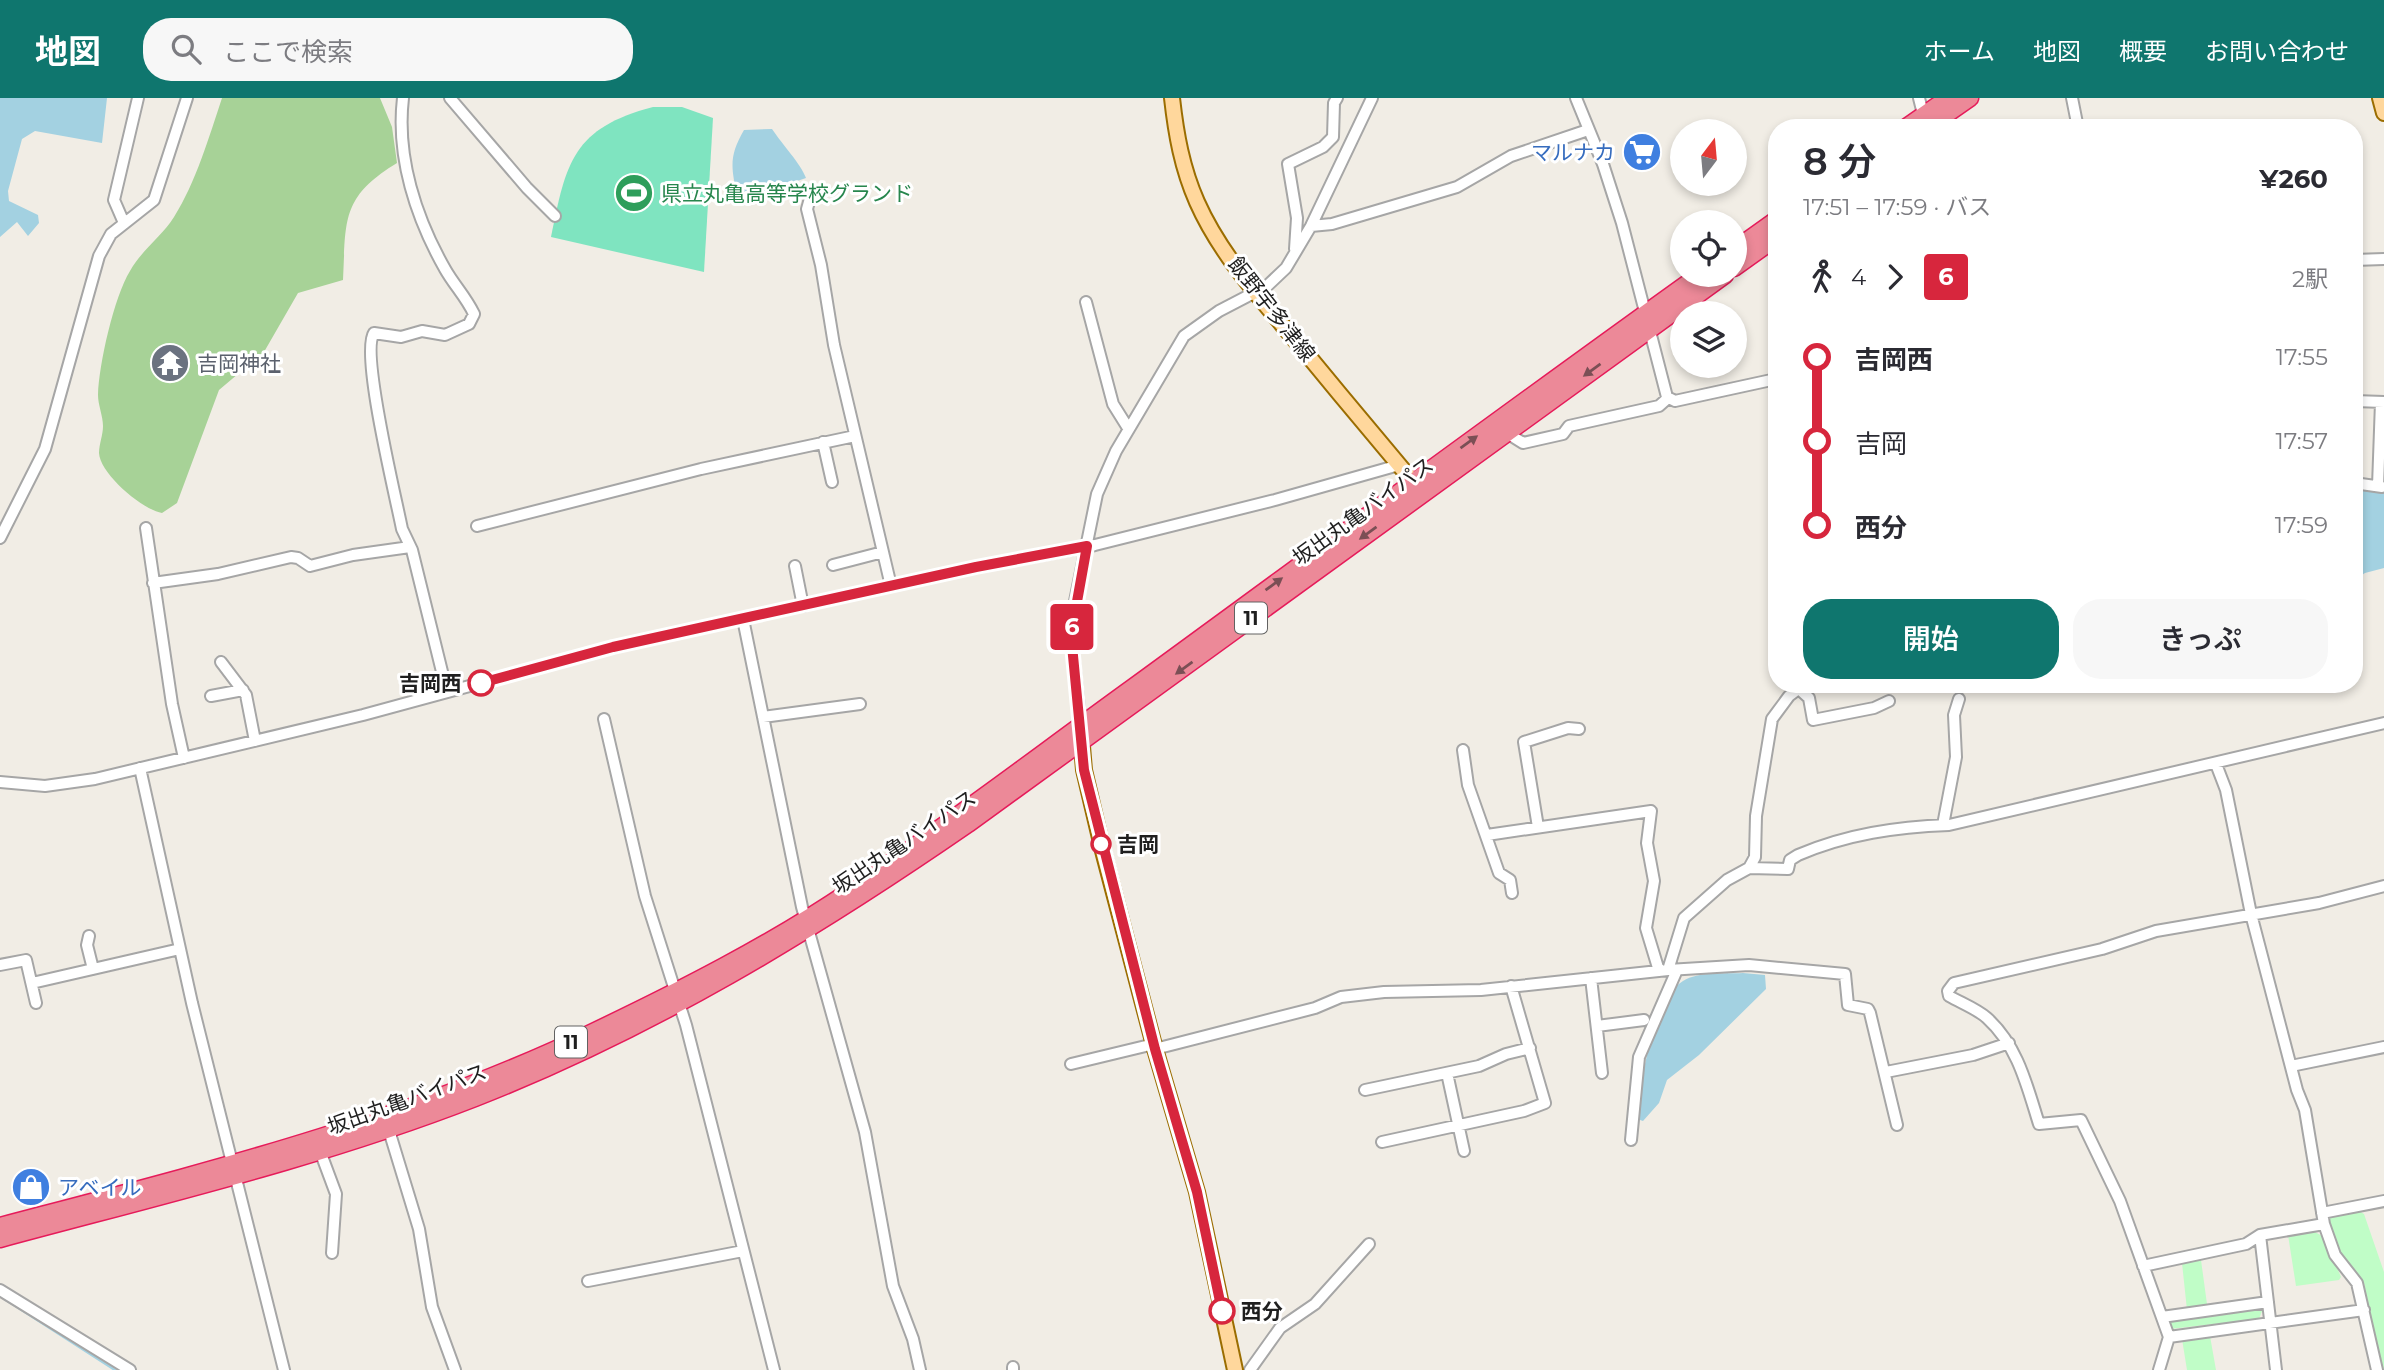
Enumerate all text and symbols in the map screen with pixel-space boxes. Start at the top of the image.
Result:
search box [143,18,633,81]
icon: search [167,30,205,68]
text: 地図 [35,31,101,71]
text: ここで検索 [223,36,353,68]
text: ホーム [1924,37,1995,66]
text: 地図 [2033,37,2081,66]
text: 概要 [2119,37,2167,66]
text: お問い合わせ [2205,37,2349,66]
north arrow [1670,119,1746,196]
map controls [1670,119,1747,378]
supermarket icon: マルナカ [1621,131,1663,173]
text: 8 分 [1803,138,1876,185]
place label: マルナカ [1531,140,1615,165]
text: ¥260 [2259,163,2328,195]
sports icon: 県立丸亀高等学校グランド [613,172,655,214]
place label: 県立丸亀高等学校グランド [661,181,913,206]
text: 17:51 – 17:59 · バス [1803,193,1991,221]
button: locate [1670,210,1747,287]
street label: 飯野宇多津線 [1223,252,1321,366]
icon: walk [1803,258,1841,296]
icon: forward [1876,258,1914,296]
text: 6 [1938,262,1954,291]
text: 4 [1851,263,1866,291]
text: 2駅 [2292,265,2328,293]
button: layers [1670,301,1747,378]
temple icon: 吉岡神社 [149,342,191,384]
text: 17:55 [2276,343,2328,371]
text: 吉岡西 [1855,344,1933,376]
place label: 吉岡神社 [197,351,281,376]
one-way arrow [1583,363,1601,377]
text: 17:57 [2275,427,2328,455]
text: 吉岡 [1855,428,1907,460]
one-way arrow [1460,435,1478,449]
street label: 坂出丸亀バイパス [1288,452,1438,570]
text: 17:59 [2275,511,2328,539]
text: 西分 [1855,512,1907,544]
one-way arrow [1359,526,1377,540]
one-way arrow [1265,577,1283,591]
button: 開始 [1803,599,2059,679]
button: きっぷ [2073,599,2328,679]
road number: 11 [1235,603,1267,634]
line badge: 6 [1049,604,1095,650]
text: 6 [1064,612,1080,641]
one-way arrow [1175,660,1193,674]
marker: 吉岡西 [468,670,494,696]
place label: 吉岡西 [399,671,462,696]
street label: 坂出丸亀バイパス [828,785,980,899]
place label: 吉岡 [1117,832,1159,857]
marker: 吉岡 [1091,834,1111,854]
road number: 11 [555,1026,587,1058]
street label: 坂出丸亀バイパス [324,1059,490,1139]
shop icon: アベイル [10,1166,52,1208]
place label: アベイル [58,1175,142,1200]
marker: 西分 [1209,1298,1235,1324]
place label: 西分 [1241,1299,1283,1324]

